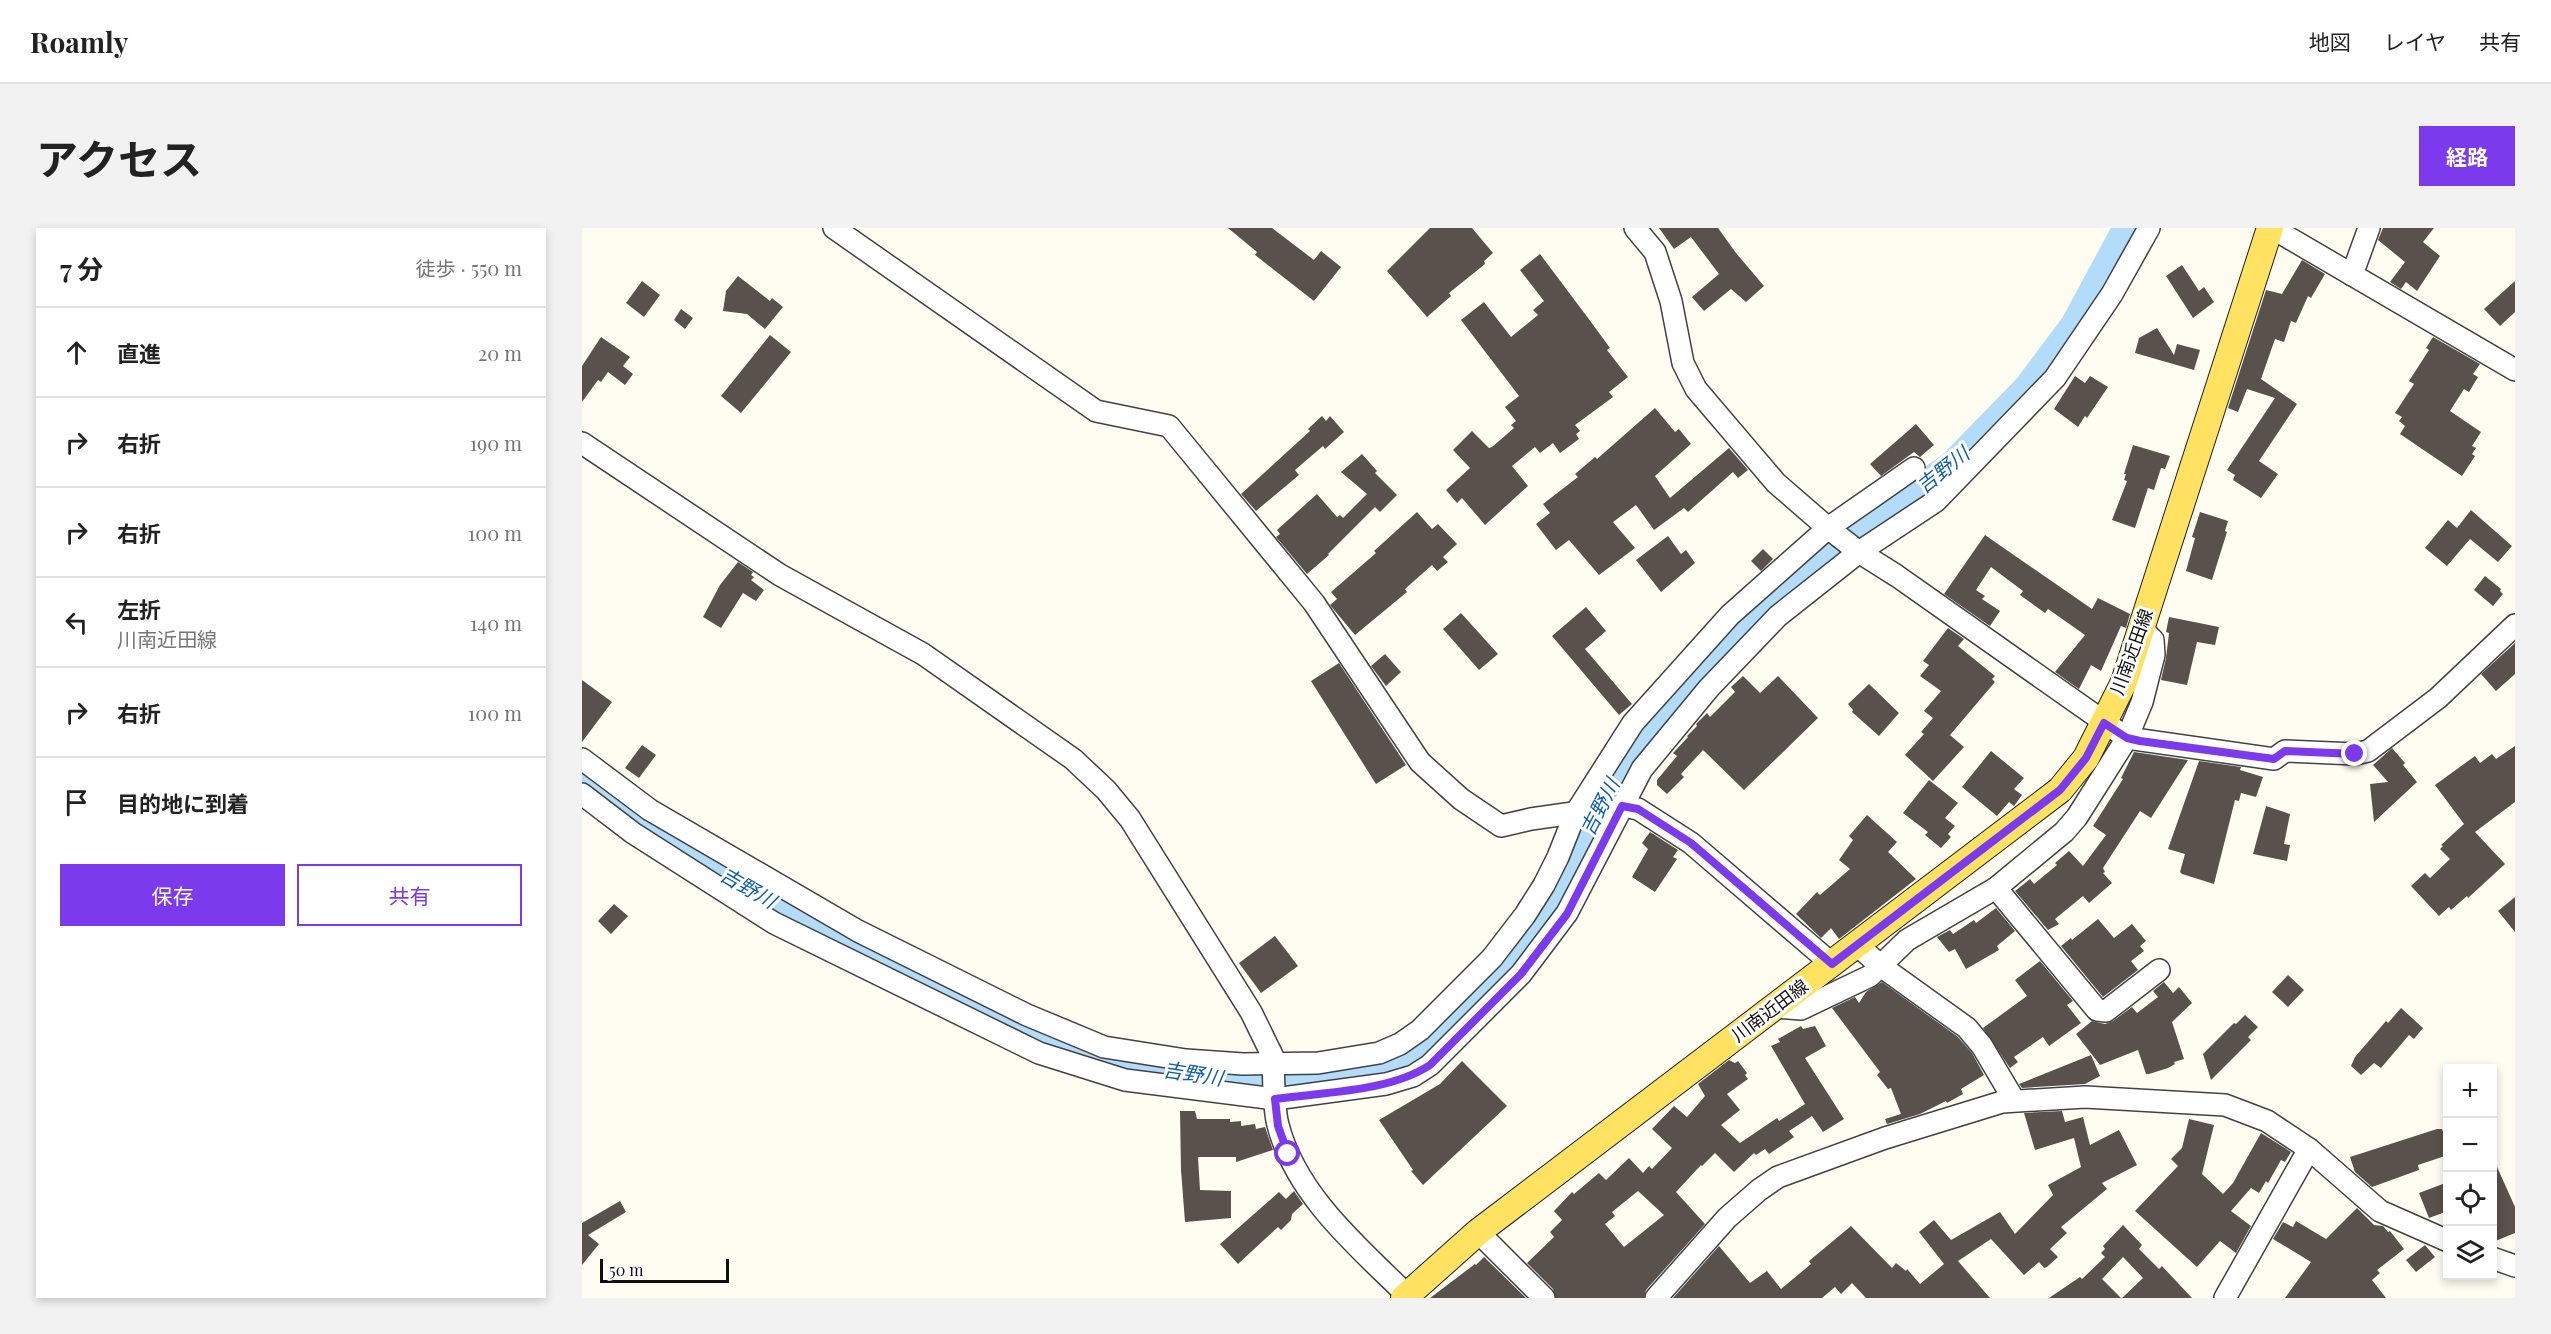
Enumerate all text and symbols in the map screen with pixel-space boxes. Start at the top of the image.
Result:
text: Roamly [30,23,128,60]
text: 地図 [2309,27,2351,55]
text: レイヤ [2384,27,2446,55]
text: 共有 [2479,27,2521,55]
button: 経路 [2419,126,2515,186]
text: アクセス [36,130,202,186]
text: 7 分 [60,251,103,286]
text: 徒歩 · 550 m [415,254,522,281]
icon: ahead [60,336,93,369]
text: 直進 [117,338,161,368]
text: 20 m [478,339,522,366]
icon: right [60,426,93,459]
text: 右折 [117,428,161,458]
text: 190 m [470,429,522,456]
water label: 吉野川 [1910,438,1975,498]
icon: right [60,516,93,549]
text: 右折 [117,518,161,548]
text: 100 m [468,519,522,546]
text: 左折 [117,594,161,624]
street label: 川南近田線 [2104,605,2158,698]
icon: left [60,606,93,639]
text: 140 m [470,609,522,636]
text: 川南近田線 [117,625,217,652]
icon: right [60,696,93,729]
text: 右折 [117,698,161,728]
text: 100 m [468,699,522,726]
route end [2341,740,2367,766]
water label: 吉野川 [1573,772,1625,839]
icon: arrive [60,786,93,819]
text: 目的地に到着 [117,788,249,818]
water label: 吉野川 [716,860,783,914]
button: 保存 [60,864,285,926]
button: 共有 [297,864,522,926]
street label: 川南近田線 [1726,974,1813,1047]
water label: 吉野川 [1161,1054,1227,1091]
map controls [2443,1064,2497,1280]
button: + [2443,1064,2497,1118]
button: − [2443,1118,2497,1172]
route start [1274,1140,1300,1166]
button: locate [2443,1172,2497,1226]
button: layers [2443,1226,2497,1280]
scale bar [600,1256,729,1284]
text: 50 m [609,1259,643,1280]

